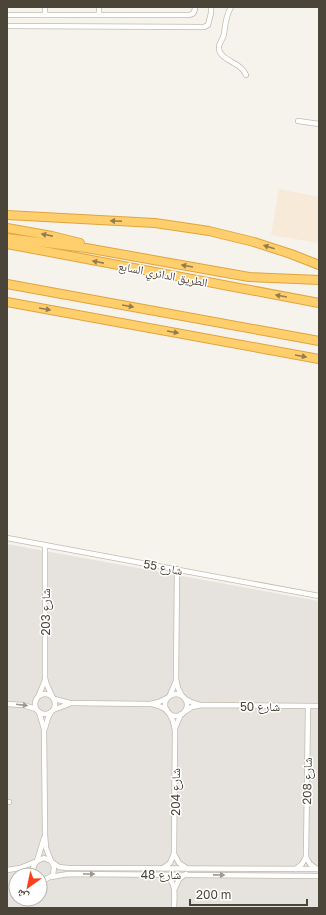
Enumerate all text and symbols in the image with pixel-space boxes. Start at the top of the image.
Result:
one-way arrow [110,217,122,224]
one-way arrow [40,232,53,238]
one-way arrow [263,244,275,250]
one-way arrow [92,258,104,264]
street label: الطريق الدائري السابع [117,258,209,293]
one-way arrow [181,262,193,268]
one-way arrow [275,292,287,298]
one-way arrow [122,304,134,310]
one-way arrow [39,306,51,312]
one-way arrow [167,330,179,336]
one-way arrow [295,353,307,359]
street label: شارع 55 [142,556,184,579]
street label: شارع 203 [38,588,54,636]
street label: شارع 50 [240,699,280,715]
one-way arrow [16,702,28,708]
street label: شارع 208 [299,757,316,805]
street label: شارع 204 [168,768,184,816]
north arrow [8,867,48,907]
street label: شارع 48 [141,867,181,883]
one-way arrow [83,871,96,877]
one-way arrow [213,872,226,878]
scale bar [190,881,307,907]
text: ش [14,885,32,904]
text: 200 m [196,887,231,902]

